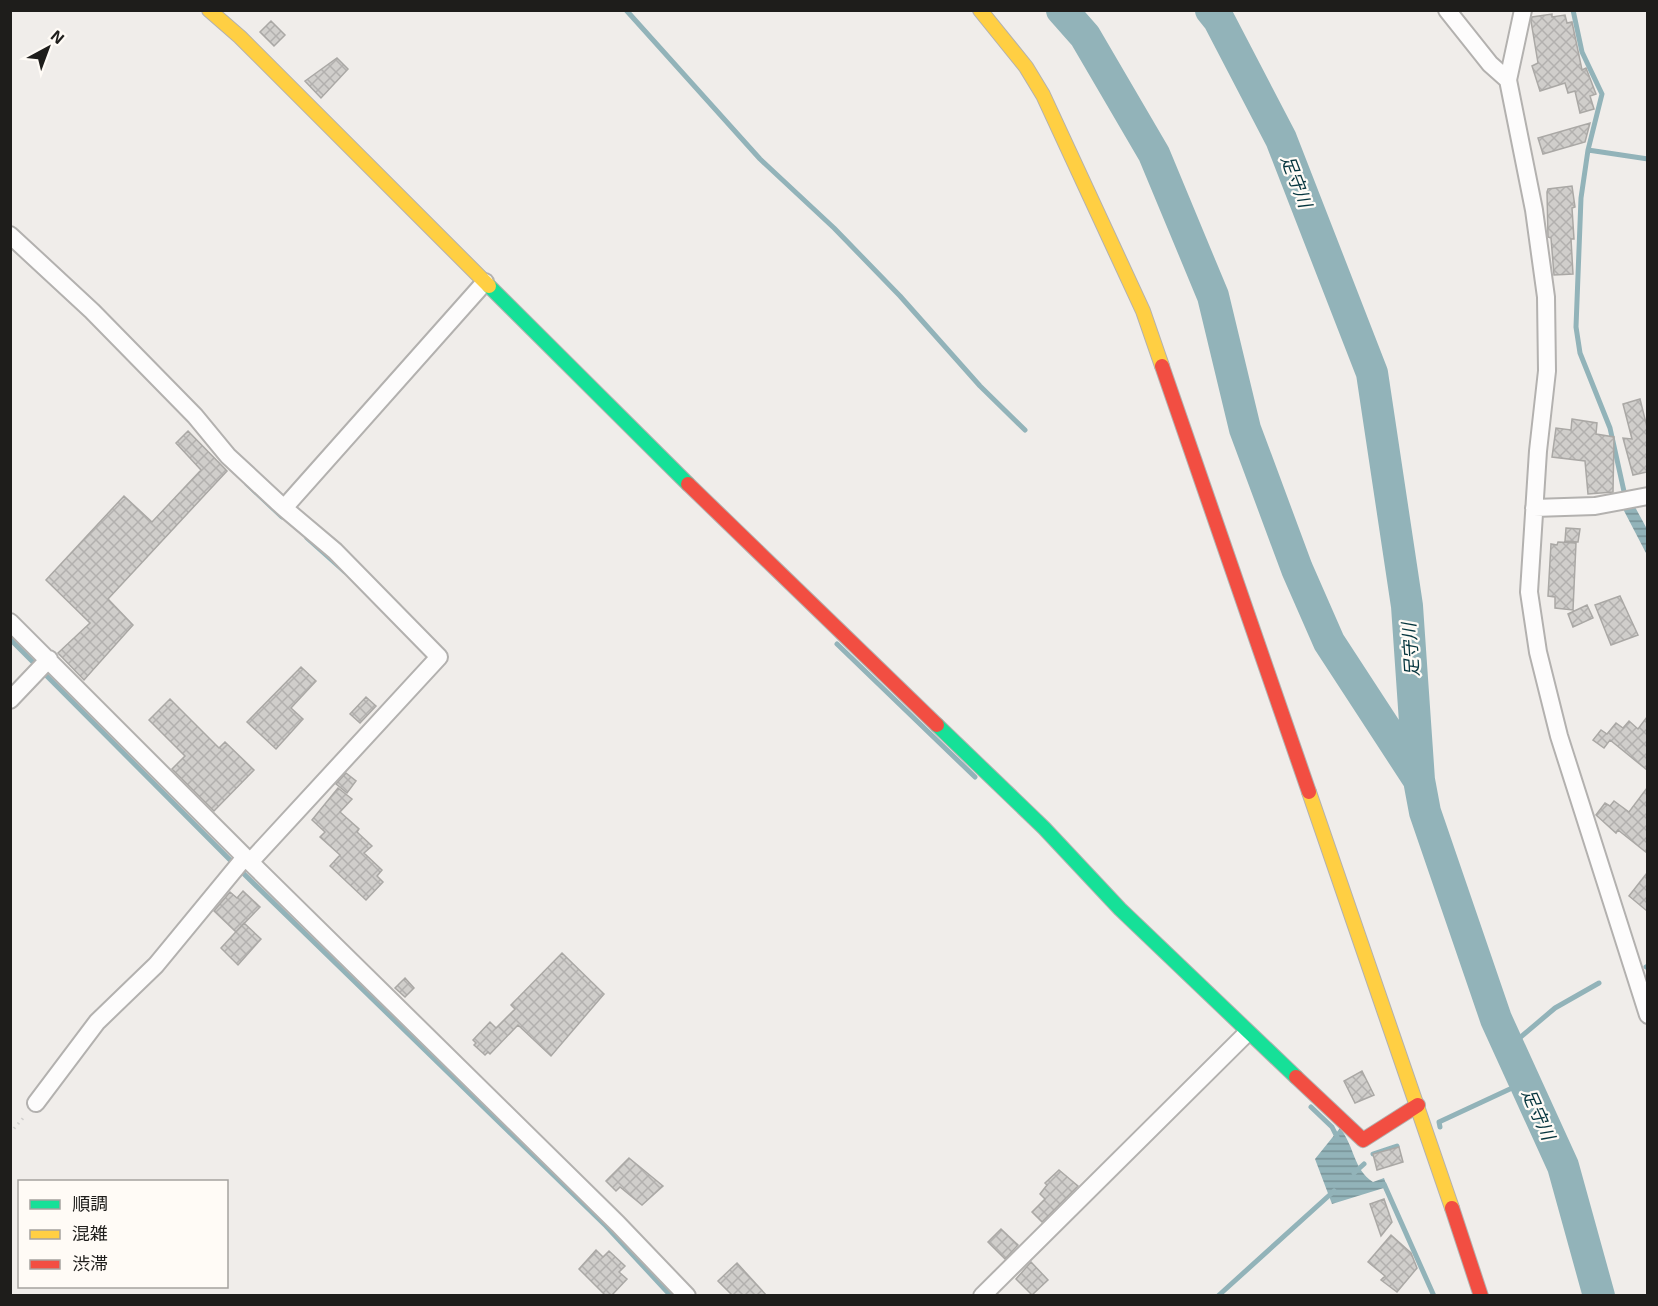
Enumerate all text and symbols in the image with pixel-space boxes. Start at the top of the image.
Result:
north arrow [18,18,78,78]
text: N [48,25,69,47]
water label: 足守川 [1277,152,1318,212]
water label: 足守川 [1397,620,1423,678]
water label: 足守川 [1518,1085,1561,1145]
legend [18,1180,228,1288]
text: 順調 [72,1192,108,1214]
text: 混雑 [72,1222,108,1244]
text: 渋滞 [72,1252,108,1274]

